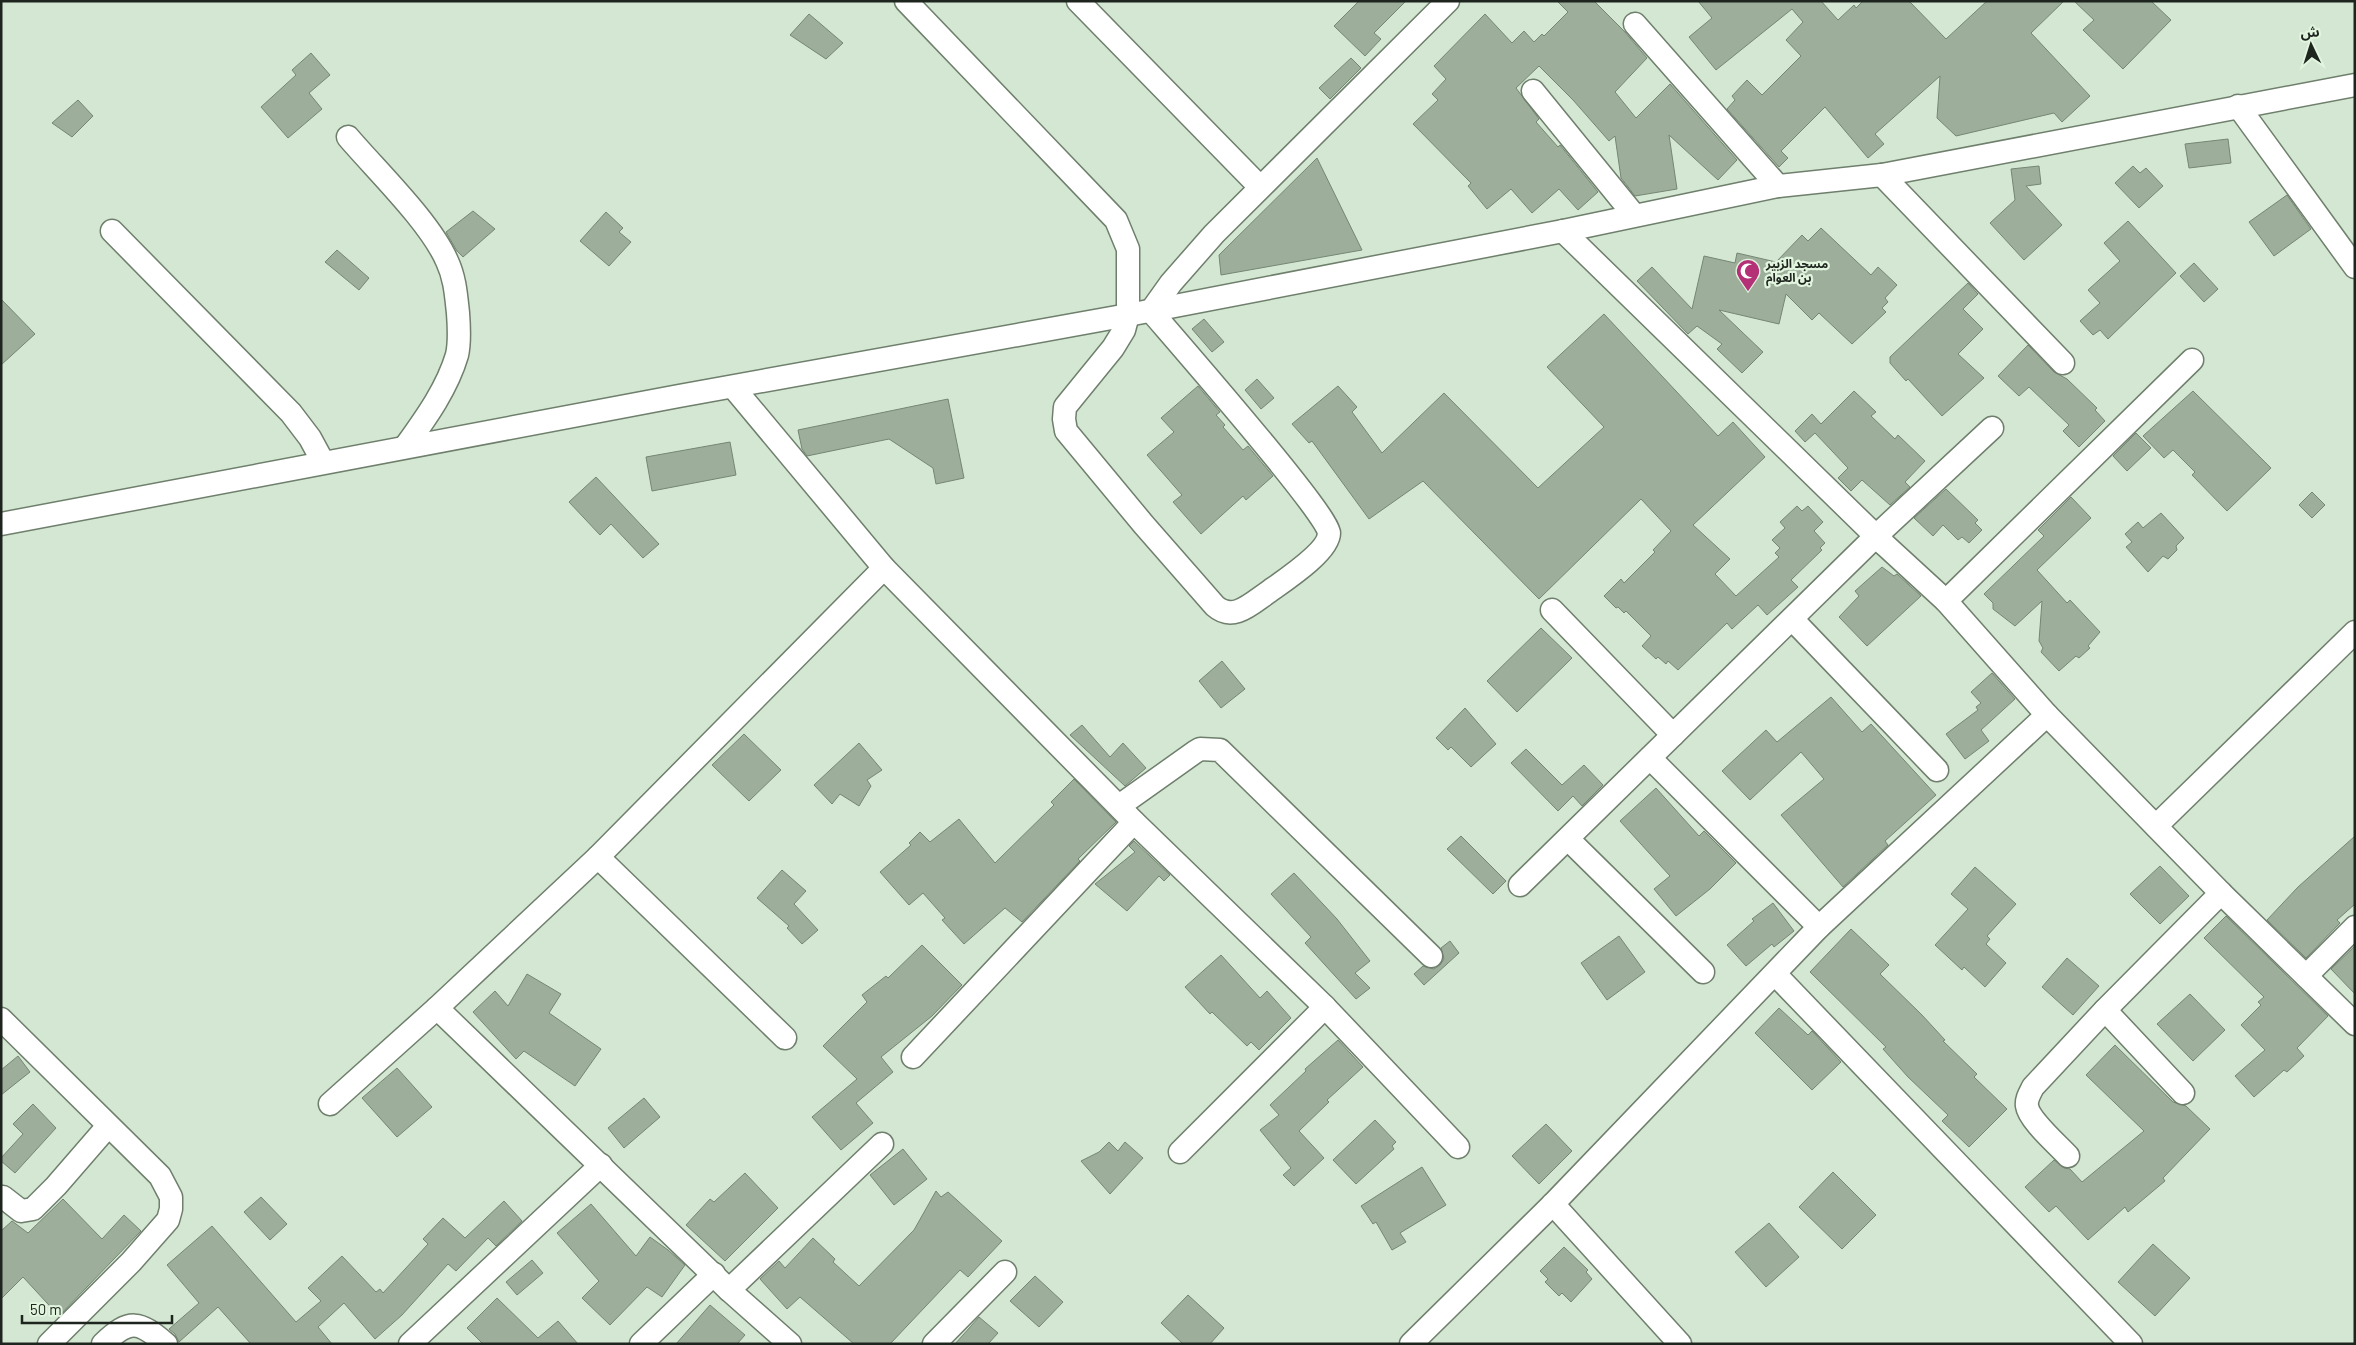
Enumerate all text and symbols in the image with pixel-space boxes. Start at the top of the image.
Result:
north arrow [2286,20,2336,70]
text: ش [2300,22,2320,41]
place label: مسجد الزبير بن العوام [1765,256,1828,287]
mosque icon: مسجد الزبير بن العوام [1735,258,1761,292]
scale bar [22,1292,172,1324]
text: 50 m [30,1300,62,1318]

